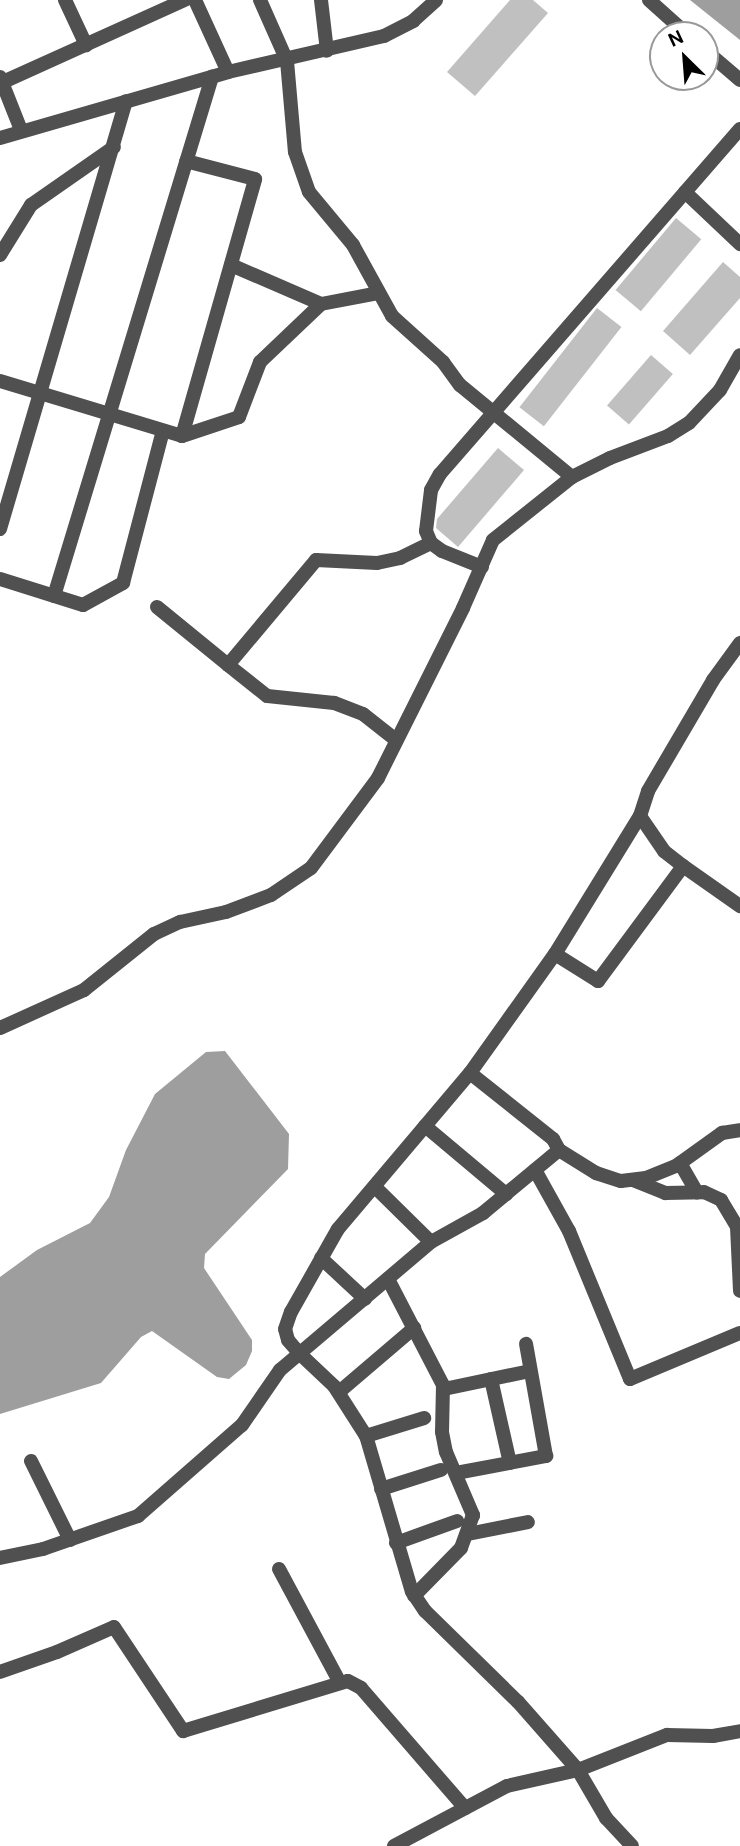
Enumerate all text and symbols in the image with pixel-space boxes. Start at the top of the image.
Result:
north arrow [649,21,719,91]
text: N [664,24,687,53]

